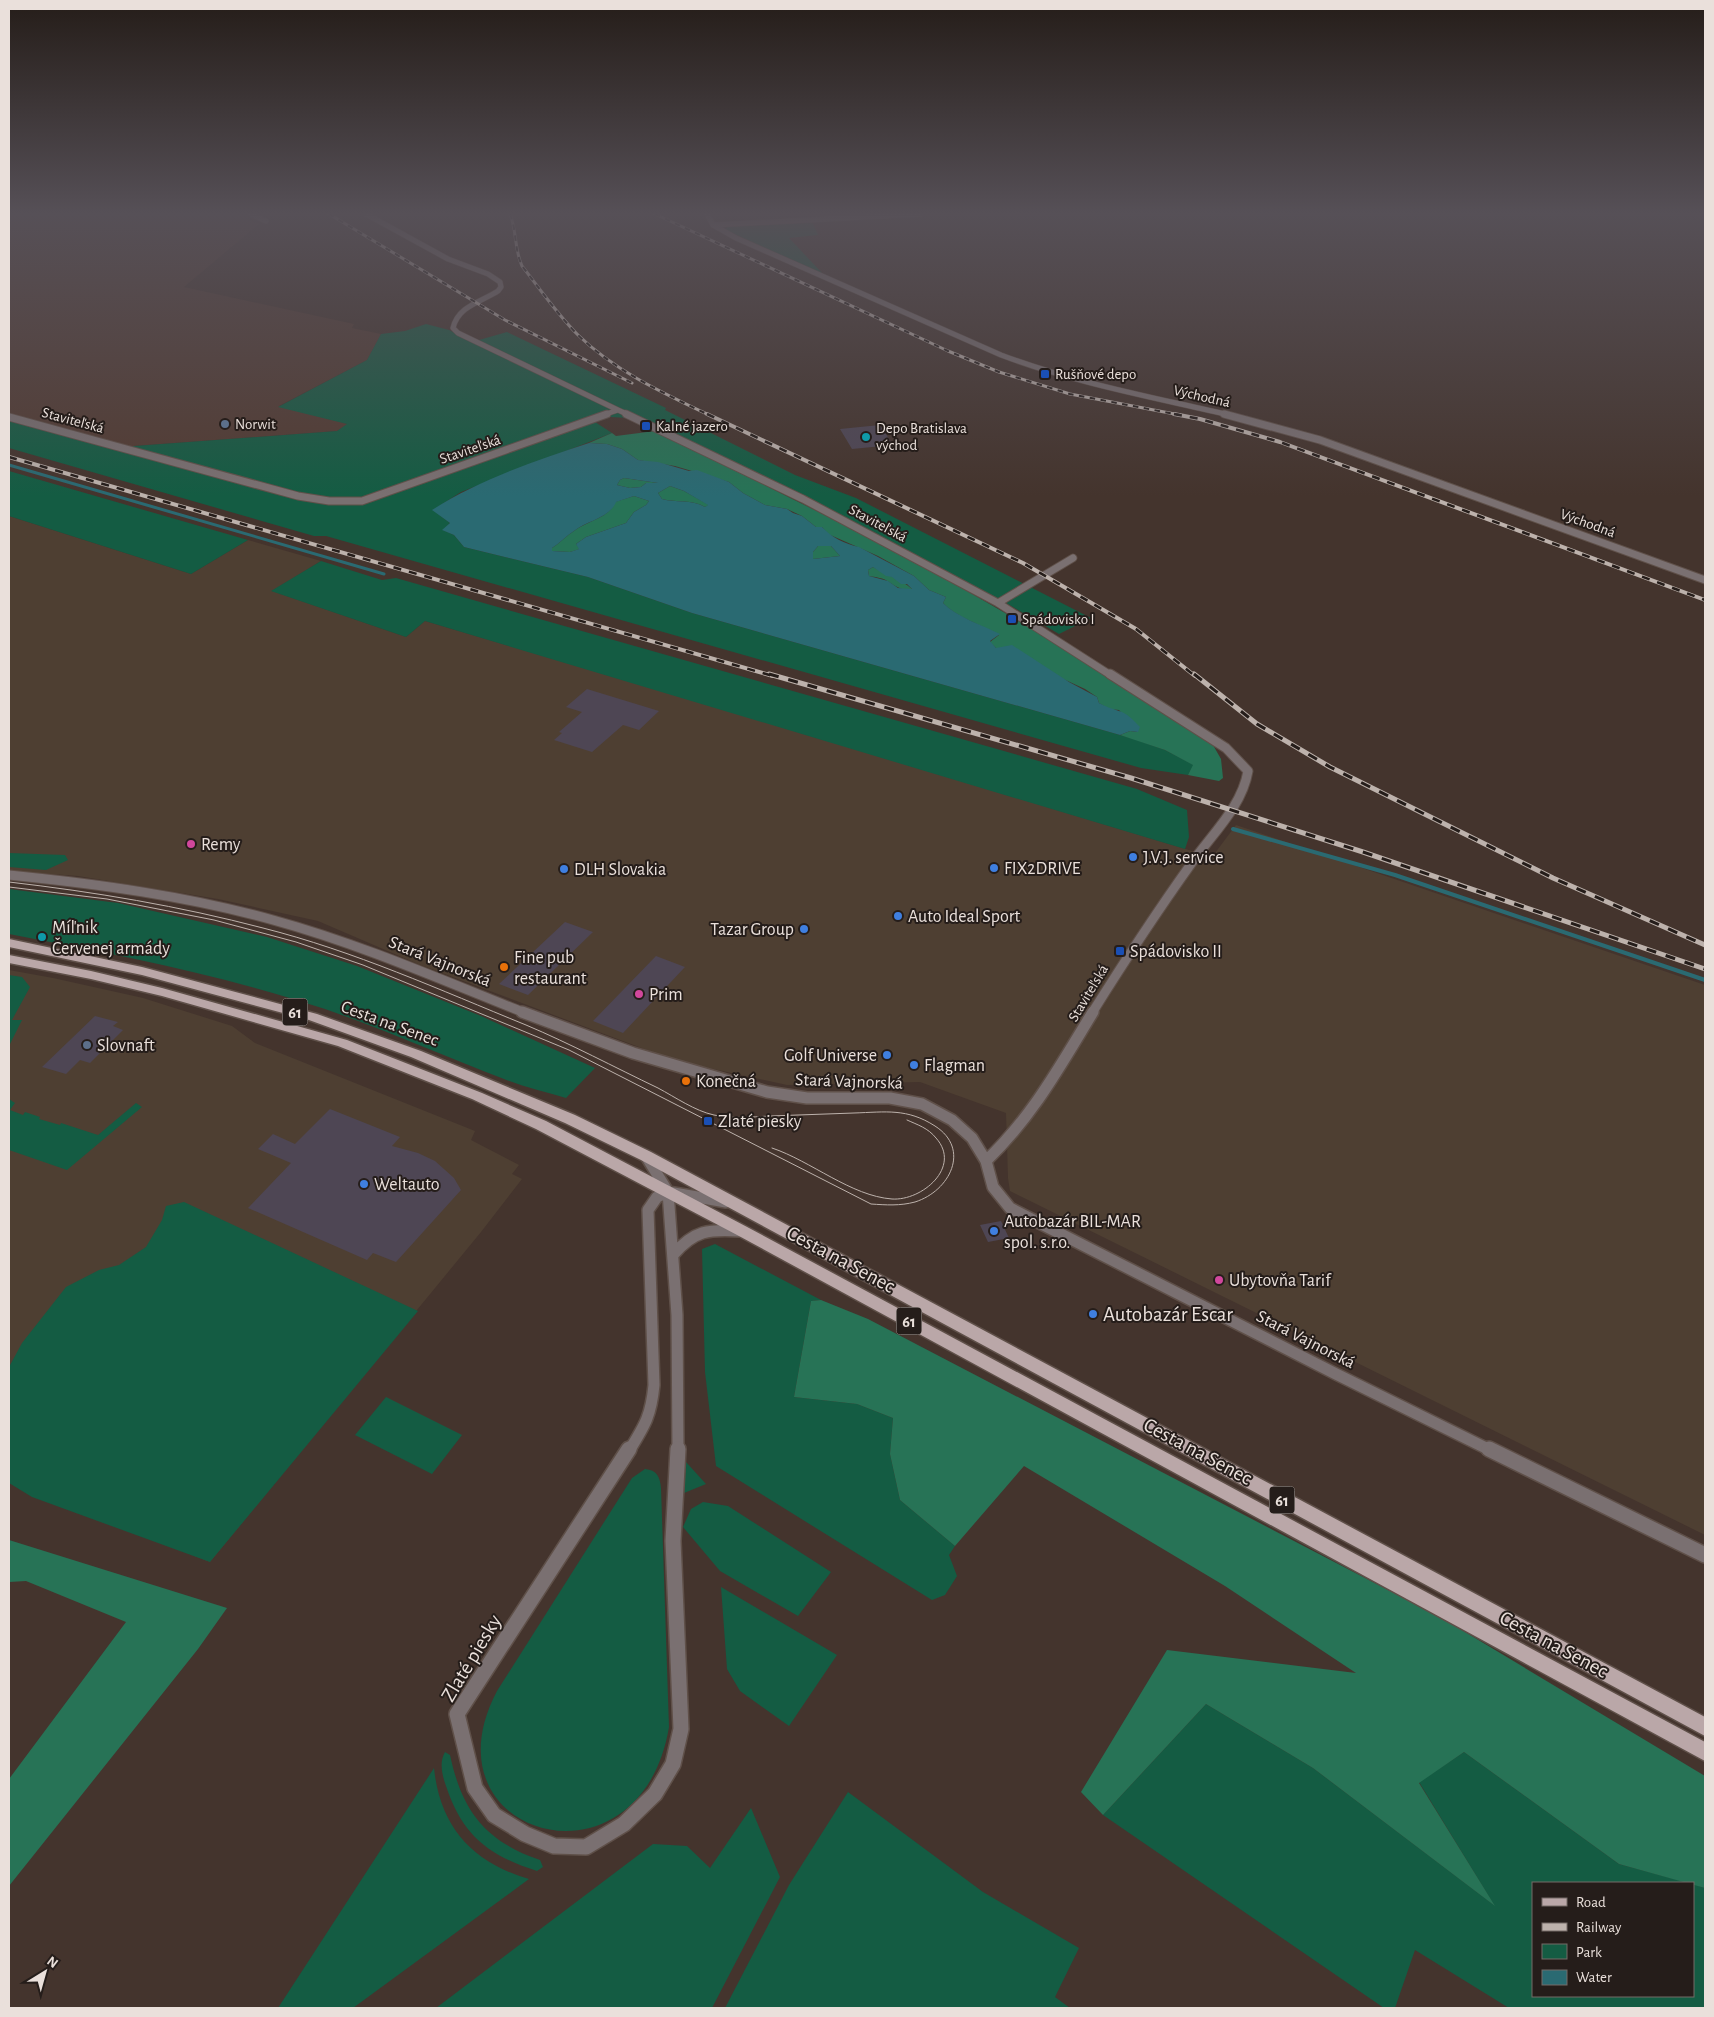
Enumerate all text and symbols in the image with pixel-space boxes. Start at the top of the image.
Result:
place label: Rušňové depo [1055,367,1136,382]
marker: Rušňové depo [1039,368,1051,380]
street label: Východná [1172,383,1232,410]
street label: Staviteľská [40,405,106,436]
place label: Norwit [235,417,276,432]
marker: Norwit [219,418,231,430]
place label: Kalné jazero [656,419,728,434]
marker: Kalné jazero [640,420,652,432]
place label: Depo Bratislava východ [876,421,967,453]
marker: Depo Bratislava východ [860,431,872,443]
street label: Staviteľská [438,432,503,467]
street label: Staviteľská [846,502,909,545]
street label: Východná [1558,507,1618,540]
place label: Spádovisko I [1022,612,1095,627]
marker: Spádovisko I [1006,613,1018,625]
place label: Remy [201,836,241,854]
marker: Remy [185,838,197,850]
place label: J.V.J. service [1143,849,1224,867]
marker: J.V.J. service [1127,851,1139,863]
place label: FIX2DRIVE [1004,860,1081,878]
place label: DLH Slovakia [574,861,666,879]
marker: FIX2DRIVE [988,862,1000,874]
marker: DLH Slovakia [558,863,570,875]
place label: Auto Ideal Sport [908,908,1020,926]
marker: Auto Ideal Sport [892,910,904,922]
place label: Míľnik Červenej armády [52,919,170,958]
place label: Tazar Group [710,921,794,939]
marker: Tazar Group [798,923,810,935]
marker: Míľnik Červenej armády [36,931,48,943]
street label: Stará Vajnorská [386,933,493,991]
place label: Spádovisko II [1130,943,1222,961]
marker: Spádovisko II [1114,945,1126,957]
place label: Fine pub restaurant [514,949,587,988]
marker: Fine pub restaurant [498,961,510,973]
street label: Staviteľská [1066,962,1111,1024]
place label: Prim [649,986,683,1004]
marker: Prim [633,988,645,1000]
street label: Cesta na Senec [338,998,441,1050]
road number: 61 [282,999,308,1026]
place label: Slovnaft [97,1037,155,1055]
marker: Slovnaft [81,1039,93,1051]
place label: Golf Universe [784,1047,877,1065]
marker: Golf Universe [881,1049,893,1061]
place label: Flagman [924,1057,985,1075]
marker: Flagman [908,1059,920,1071]
street label: Stará Vajnorská [795,1071,903,1093]
place label: Konečná [696,1073,756,1091]
marker: Konečná [680,1075,692,1087]
place label: Zlaté piesky [718,1113,802,1131]
marker: Zlaté piesky [702,1115,714,1127]
place label: Weltauto [374,1176,440,1194]
marker: Weltauto [358,1178,370,1190]
place label: Autobazár BIL-MAR spol. s.r.o. [1004,1213,1141,1252]
street label: Cesta na Senec [783,1222,898,1297]
marker: Autobazár BIL-MAR spol. s.r.o. [988,1225,1000,1237]
place label: Ubytovňa Tarif [1229,1272,1332,1290]
marker: Ubytovňa Tarif [1213,1274,1225,1286]
place label: Autobazár Escar [1103,1304,1233,1325]
street label: Stará Vajnorská [1253,1307,1358,1372]
road number: 61 [896,1308,922,1334]
marker: Autobazár Escar [1087,1308,1099,1320]
street label: Cesta na Senec [1140,1414,1255,1489]
road number: 61 [1270,1486,1294,1514]
street label: Cesta na Senec [1496,1607,1611,1682]
street label: Zlaté piesky [437,1611,505,1705]
legend [1532,1882,1694,1997]
text: Road [1576,1895,1606,1910]
text: Railway [1576,1920,1622,1935]
text: Park [1576,1945,1602,1960]
north arrow [20,1947,70,1997]
text: N [44,1954,60,1971]
text: Water [1576,1970,1612,1985]

